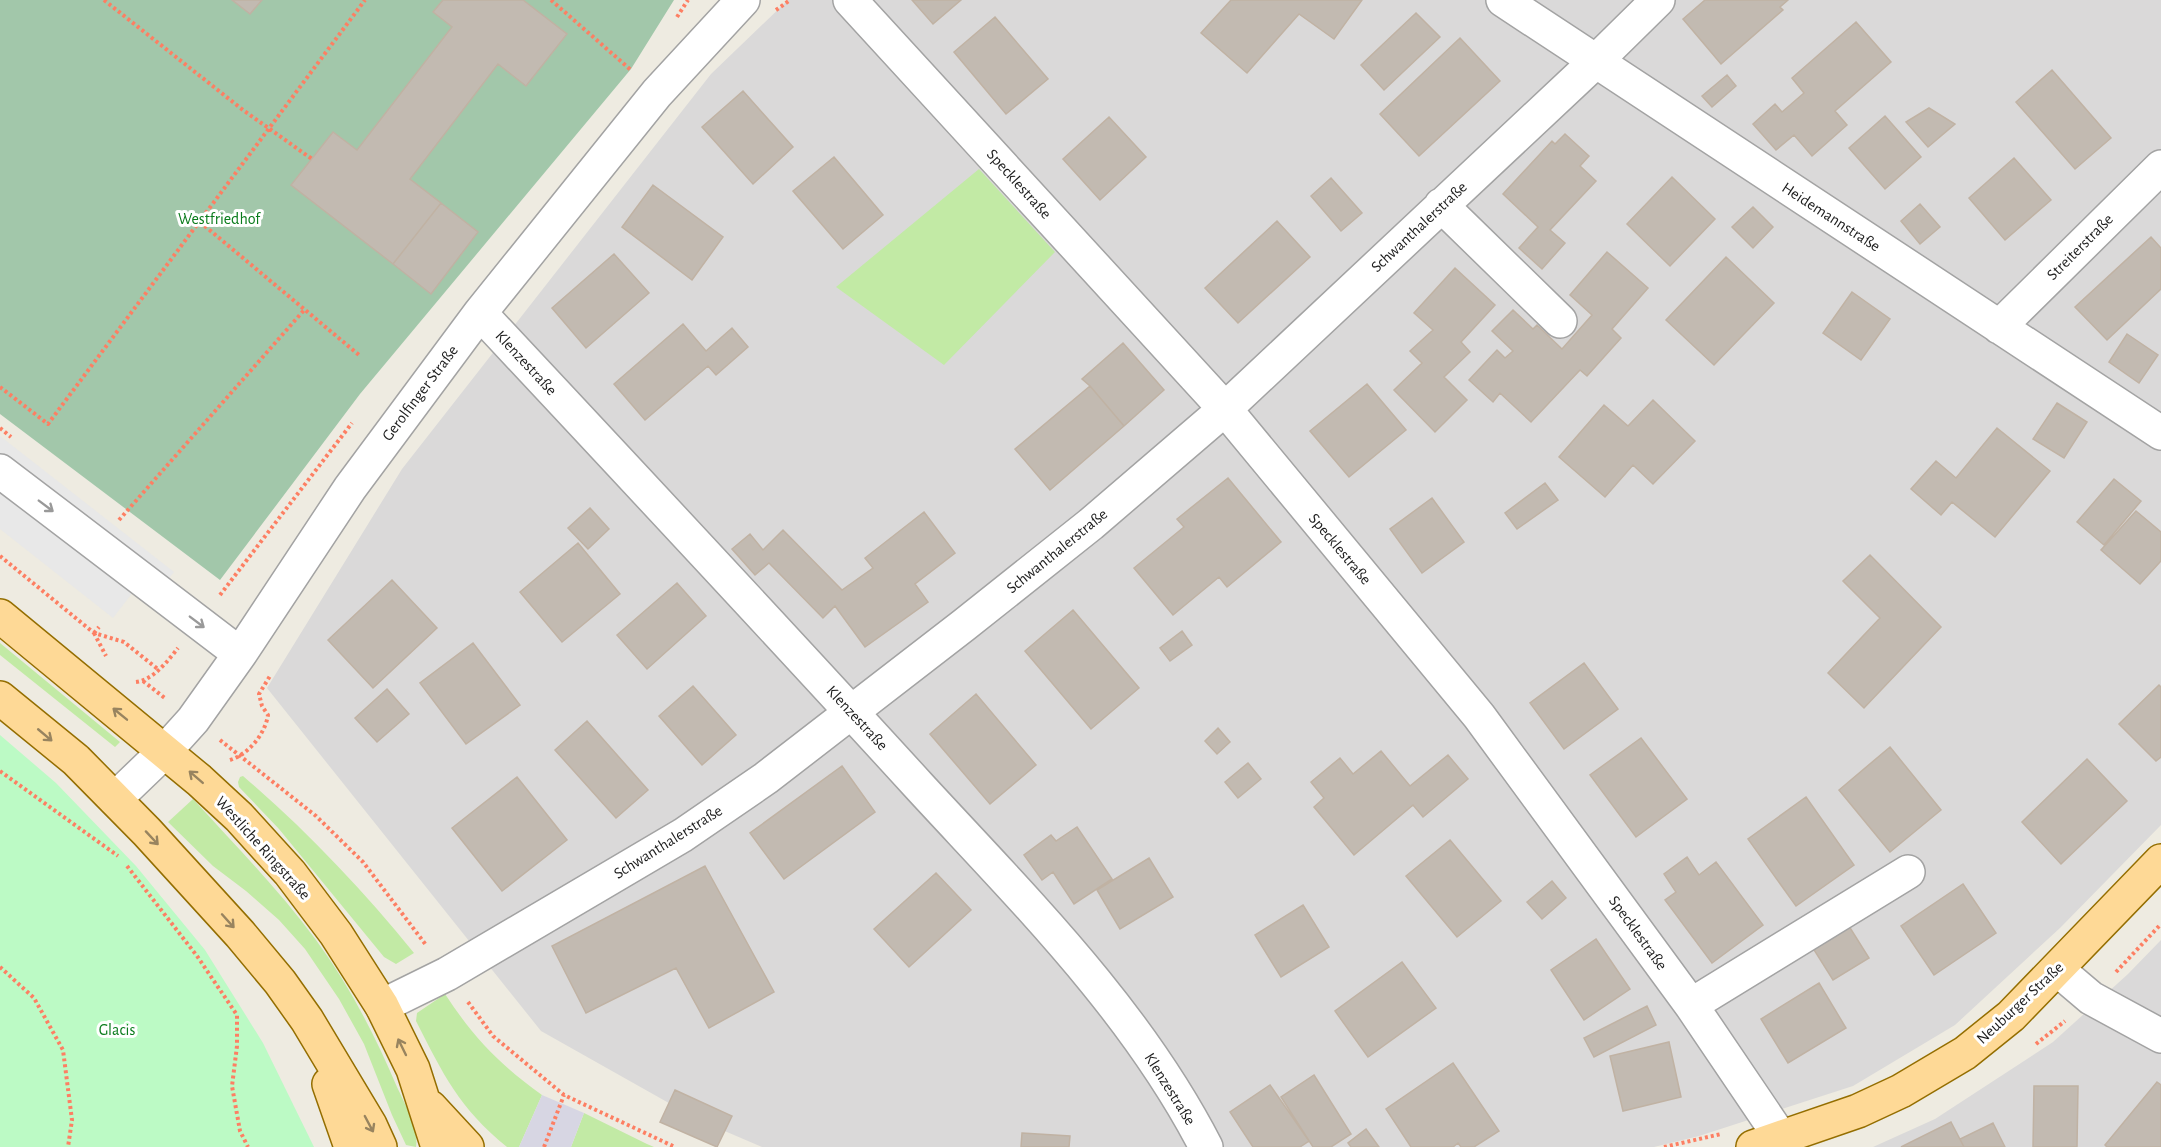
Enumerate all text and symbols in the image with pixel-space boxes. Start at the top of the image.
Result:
street label: Specklestraße [984,146,1054,222]
street label: Schwanthalerstraße [1368,179,1470,275]
street label: Heidemannstraße [1779,179,1883,255]
park label: Westfriedhof [178,211,261,227]
street label: Streiterstraße [2044,211,2116,283]
street label: Klenzestraße [492,328,560,398]
street label: Gerolfinger Straße [379,342,461,444]
one-way arrow [38,500,54,513]
street label: Schwanthalerstraße [1004,506,1110,596]
street label: Specklestraße [1306,510,1374,588]
one-way arrow [189,616,205,628]
street label: Klenzestraße [823,683,891,753]
one-way arrow [112,707,128,720]
one-way arrow [37,728,52,742]
one-way arrow [189,770,204,784]
street label: Westliche Ringstraße [213,793,313,903]
street label: Schwanthalerstraße [611,802,725,882]
one-way arrow [145,830,159,845]
street label: Specklestraße [1606,893,1670,973]
one-way arrow [221,913,235,928]
street label: Neuburger Straße [1974,959,2066,1047]
park label: Glacis [99,1022,135,1038]
one-way arrow [396,1038,408,1056]
street label: Klenzestraße [1142,1050,1198,1128]
one-way arrow [363,1115,375,1132]

